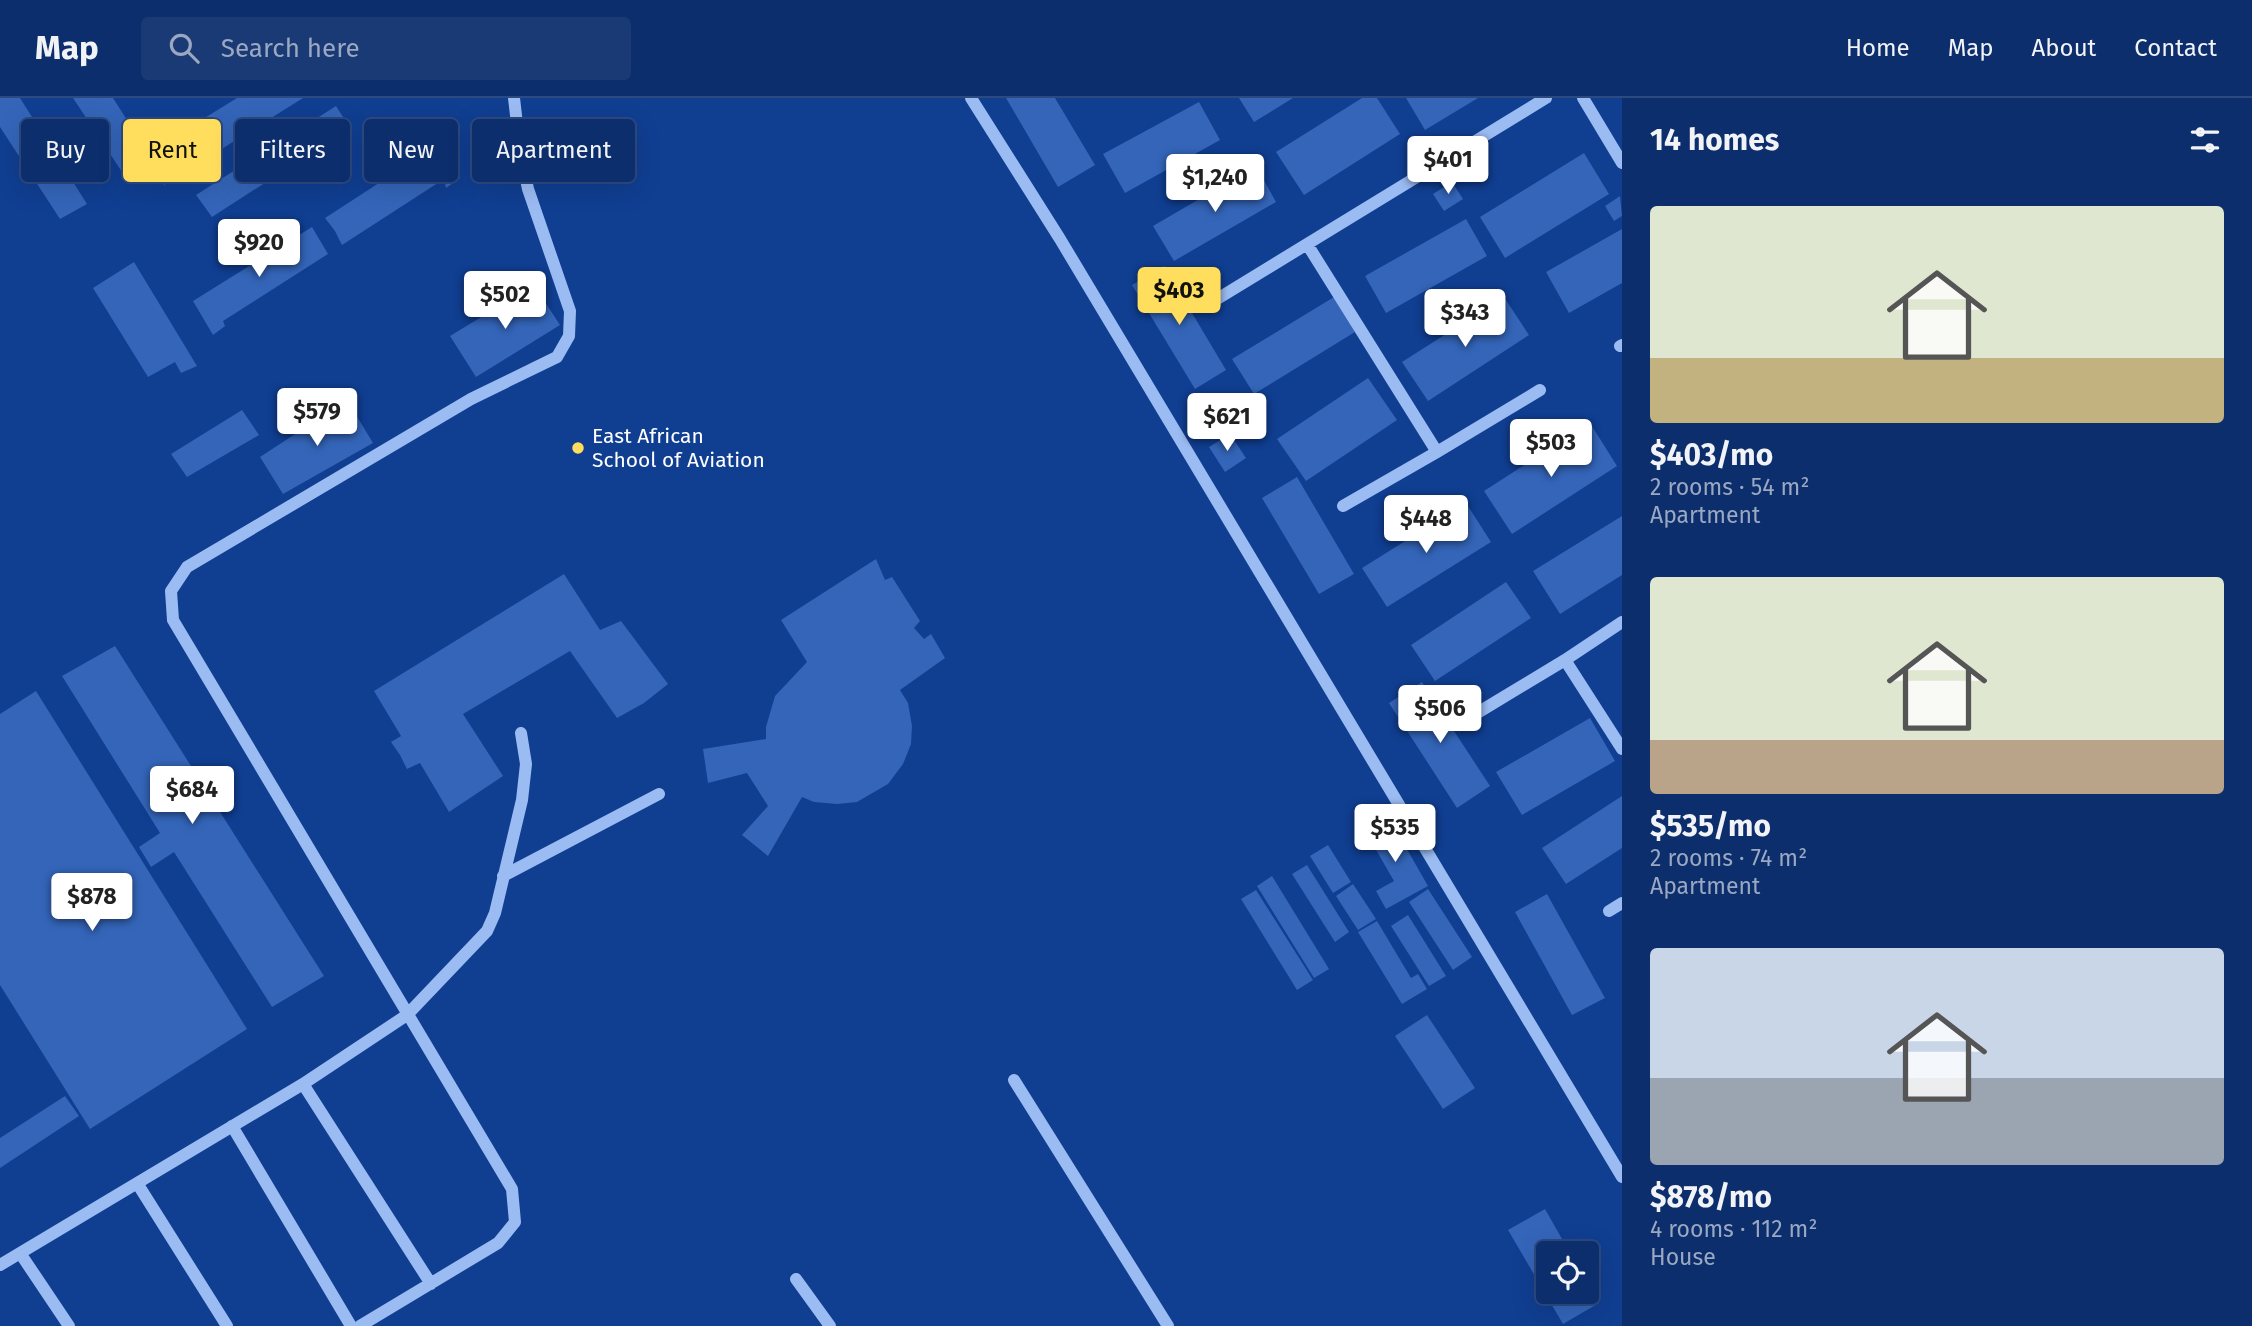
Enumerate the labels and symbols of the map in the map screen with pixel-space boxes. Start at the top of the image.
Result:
pin: $401 [1407,136,1489,196]
pin: $1,240 [1158,155,1272,214]
pin: $920 [218,220,300,279]
pin: $403 [1138,268,1220,327]
pin: $502 [464,272,546,331]
pin: $343 [1424,289,1506,349]
pin: $579 [276,388,358,448]
pin: $621 [1186,394,1268,453]
pin: $503 [1510,420,1592,479]
place label: East African School of Aviation [592,423,765,473]
marker: East African School of Aviation [570,440,586,456]
pin: $448 [1385,496,1467,555]
pin: $506 [1399,686,1481,745]
pin: $684 [151,766,233,826]
pin: $535 [1354,804,1436,864]
pin: $878 [51,874,133,933]

